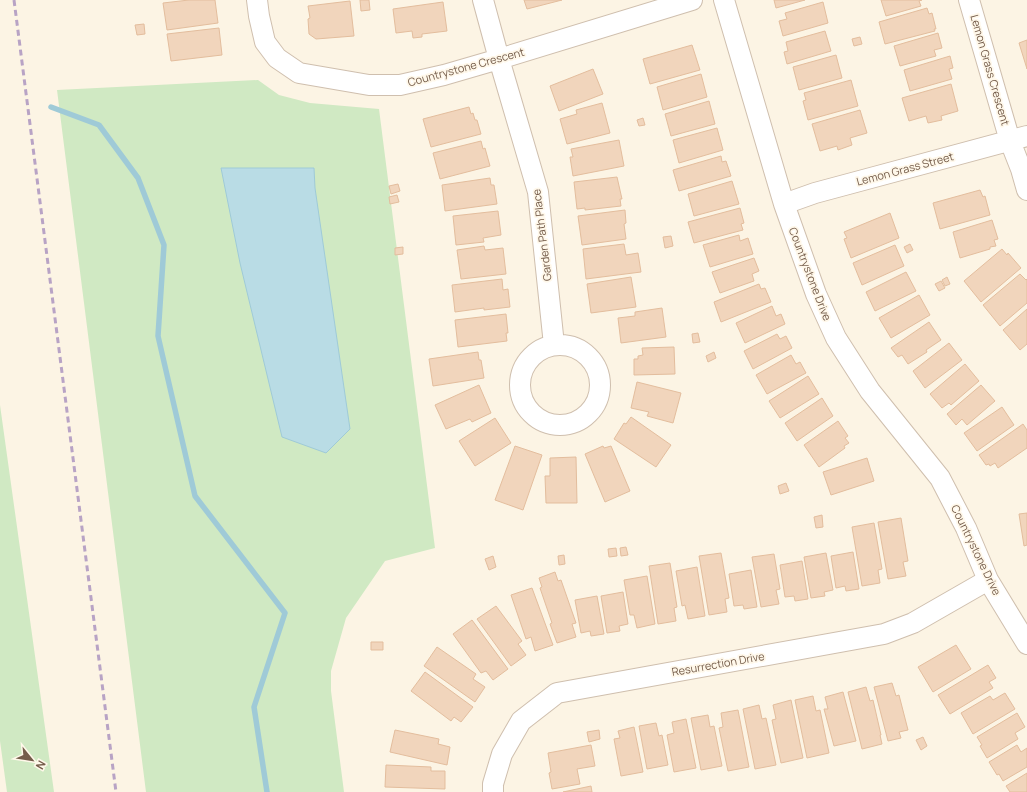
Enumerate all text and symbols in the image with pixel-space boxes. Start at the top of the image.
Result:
street label: Lemon Grass Crescent [967,13,1014,127]
street label: Countrystone Crescent [406,44,526,89]
street label: Lemon Grass Street [855,148,955,189]
street label: Garden Path Place [528,188,555,282]
street label: Countrystone Drive [786,225,835,323]
street label: Countrystone Drive [948,502,1005,598]
street label: Resurrection Drive [670,648,766,679]
north arrow [12,740,52,780]
text: N [33,758,50,773]

